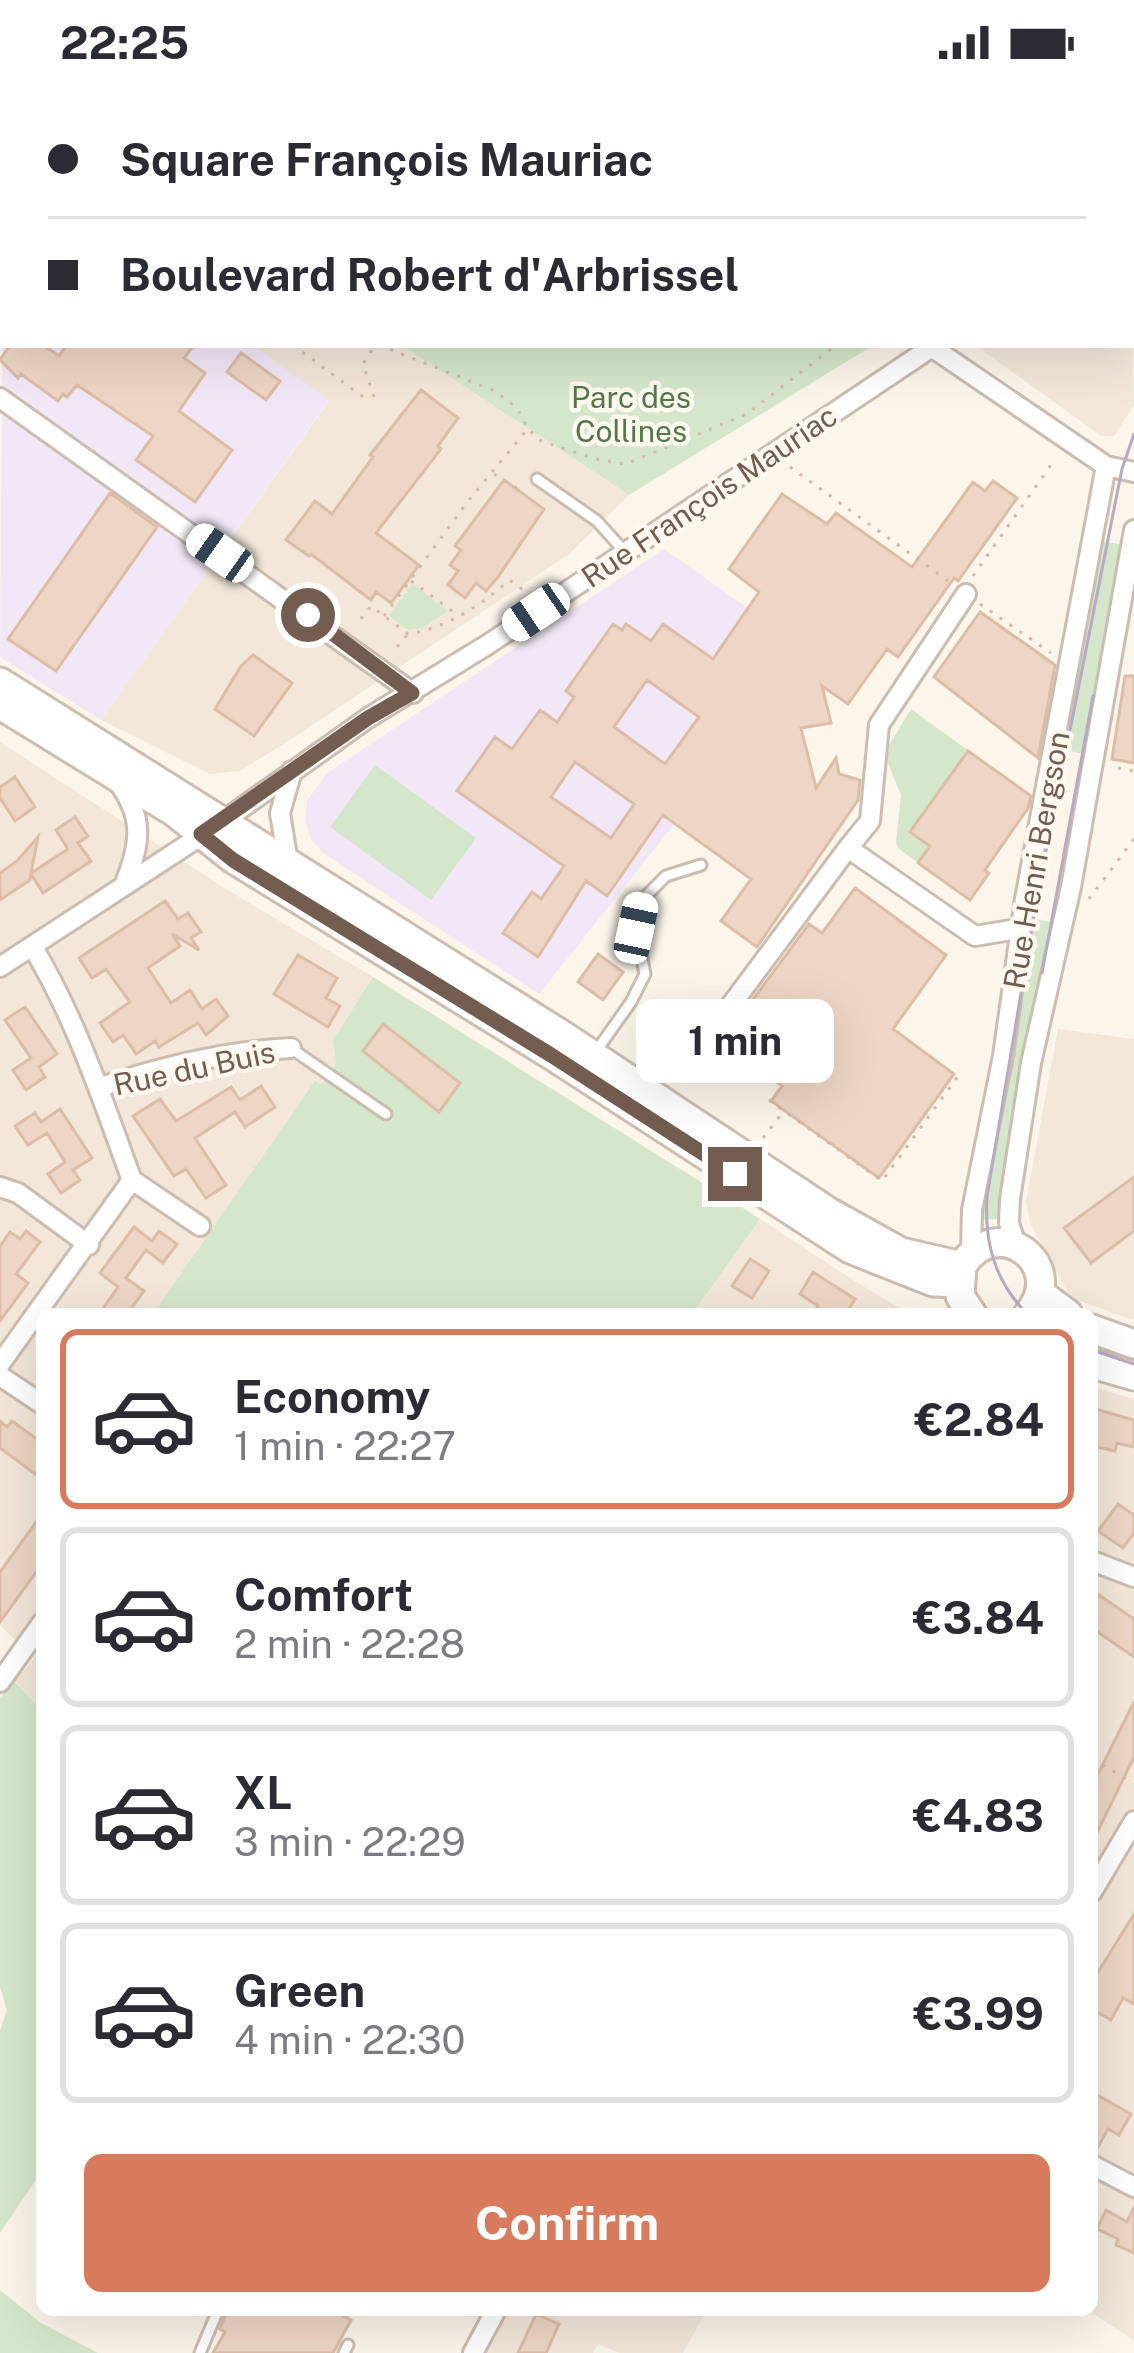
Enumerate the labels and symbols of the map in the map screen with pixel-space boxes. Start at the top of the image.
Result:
park label: Parc des Collines [571,379,691,449]
street label: Rue François Mauriac [574,397,844,595]
car [180,518,260,588]
car [496,577,576,647]
route start [281,588,335,642]
street label: Rue Henri Bergson [996,728,1076,992]
car [611,889,661,967]
callout: 1 min [636,1000,834,1084]
street label: Rue du Buis [110,1033,278,1103]
route end [708,1147,762,1201]

